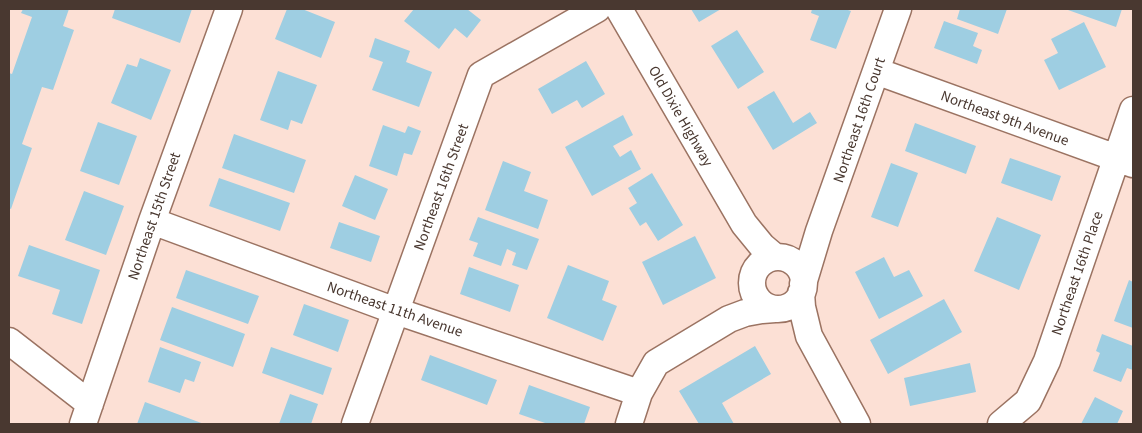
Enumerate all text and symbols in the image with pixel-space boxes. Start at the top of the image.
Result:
street label: Northeast 16th Court [828,55,891,186]
street label: Old Dixie Highway [643,62,718,171]
street label: Northeast 9th Avenue [938,86,1072,151]
street label: Northeast 16th Street [409,121,474,254]
street label: Northeast 15th Street [123,149,186,283]
street label: Northeast 16th Place [1046,208,1109,338]
street label: Northeast 11th Avenue [324,276,466,343]

